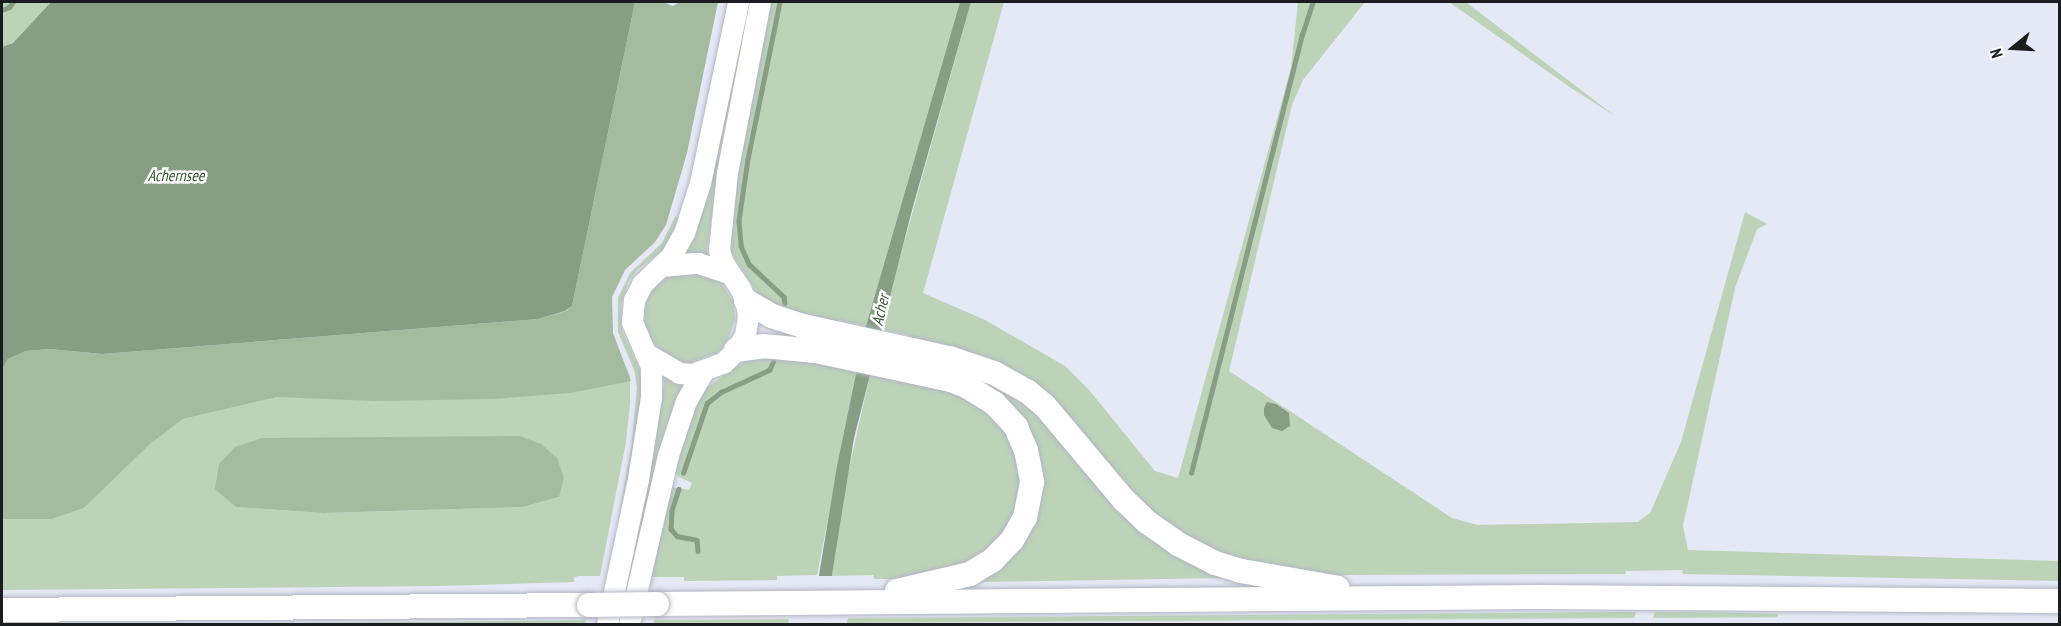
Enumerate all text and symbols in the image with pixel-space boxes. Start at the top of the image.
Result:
north arrow [1983,18,2043,78]
text: N [1985,46,2007,61]
water label: Achernsee [148,165,204,185]
water label: Acher [867,293,893,327]

